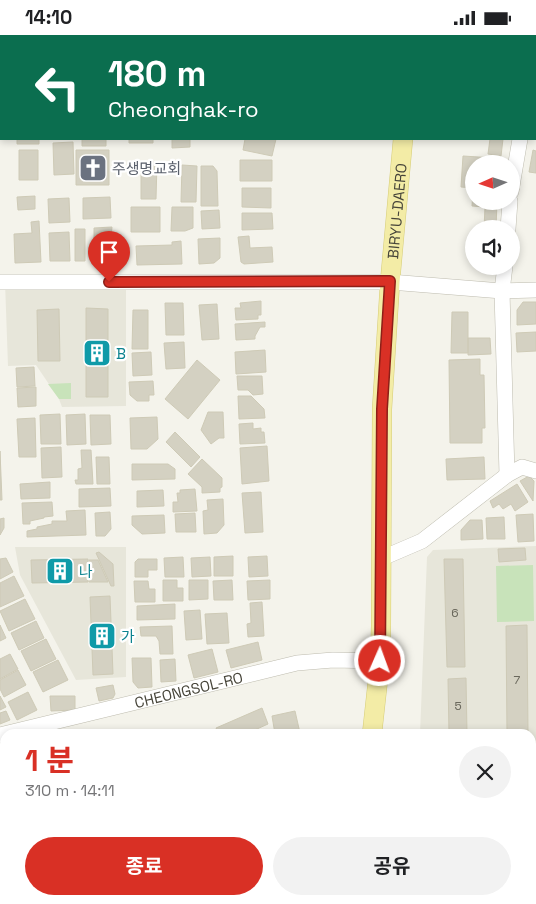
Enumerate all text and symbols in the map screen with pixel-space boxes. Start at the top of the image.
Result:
text: 14:10 [25,5,72,30]
text: 180 m [108,52,206,96]
icon: left [25,55,90,120]
text: Cheonghak-ro [108,95,259,123]
church icon: 주생명교회 [78,153,108,183]
north arrow [465,155,520,210]
map controls [465,155,520,275]
place label: 주생명교회 [112,159,181,178]
street label: BIRYU-DAERO [383,162,410,260]
button: sound [465,220,520,275]
pin [88,231,130,282]
icon: arrive [95,238,123,266]
building icon: B [82,338,112,368]
place label: B [116,344,126,363]
building icon: 나 [45,556,75,586]
place label: 나 [79,562,93,581]
house number: 6 [451,605,459,621]
building icon: 가 [87,621,117,651]
place label: 가 [121,627,135,646]
position arrow [353,634,405,686]
street label: CHEONGSOL-RO [132,667,245,712]
house number: 7 [514,672,521,688]
house number: 5 [454,698,462,714]
text: 1 분 [25,741,74,780]
button: close [459,746,511,798]
text: 310 m · 14:11 [25,780,115,801]
button: 종료 [25,837,263,895]
button: 공유 [273,837,511,895]

